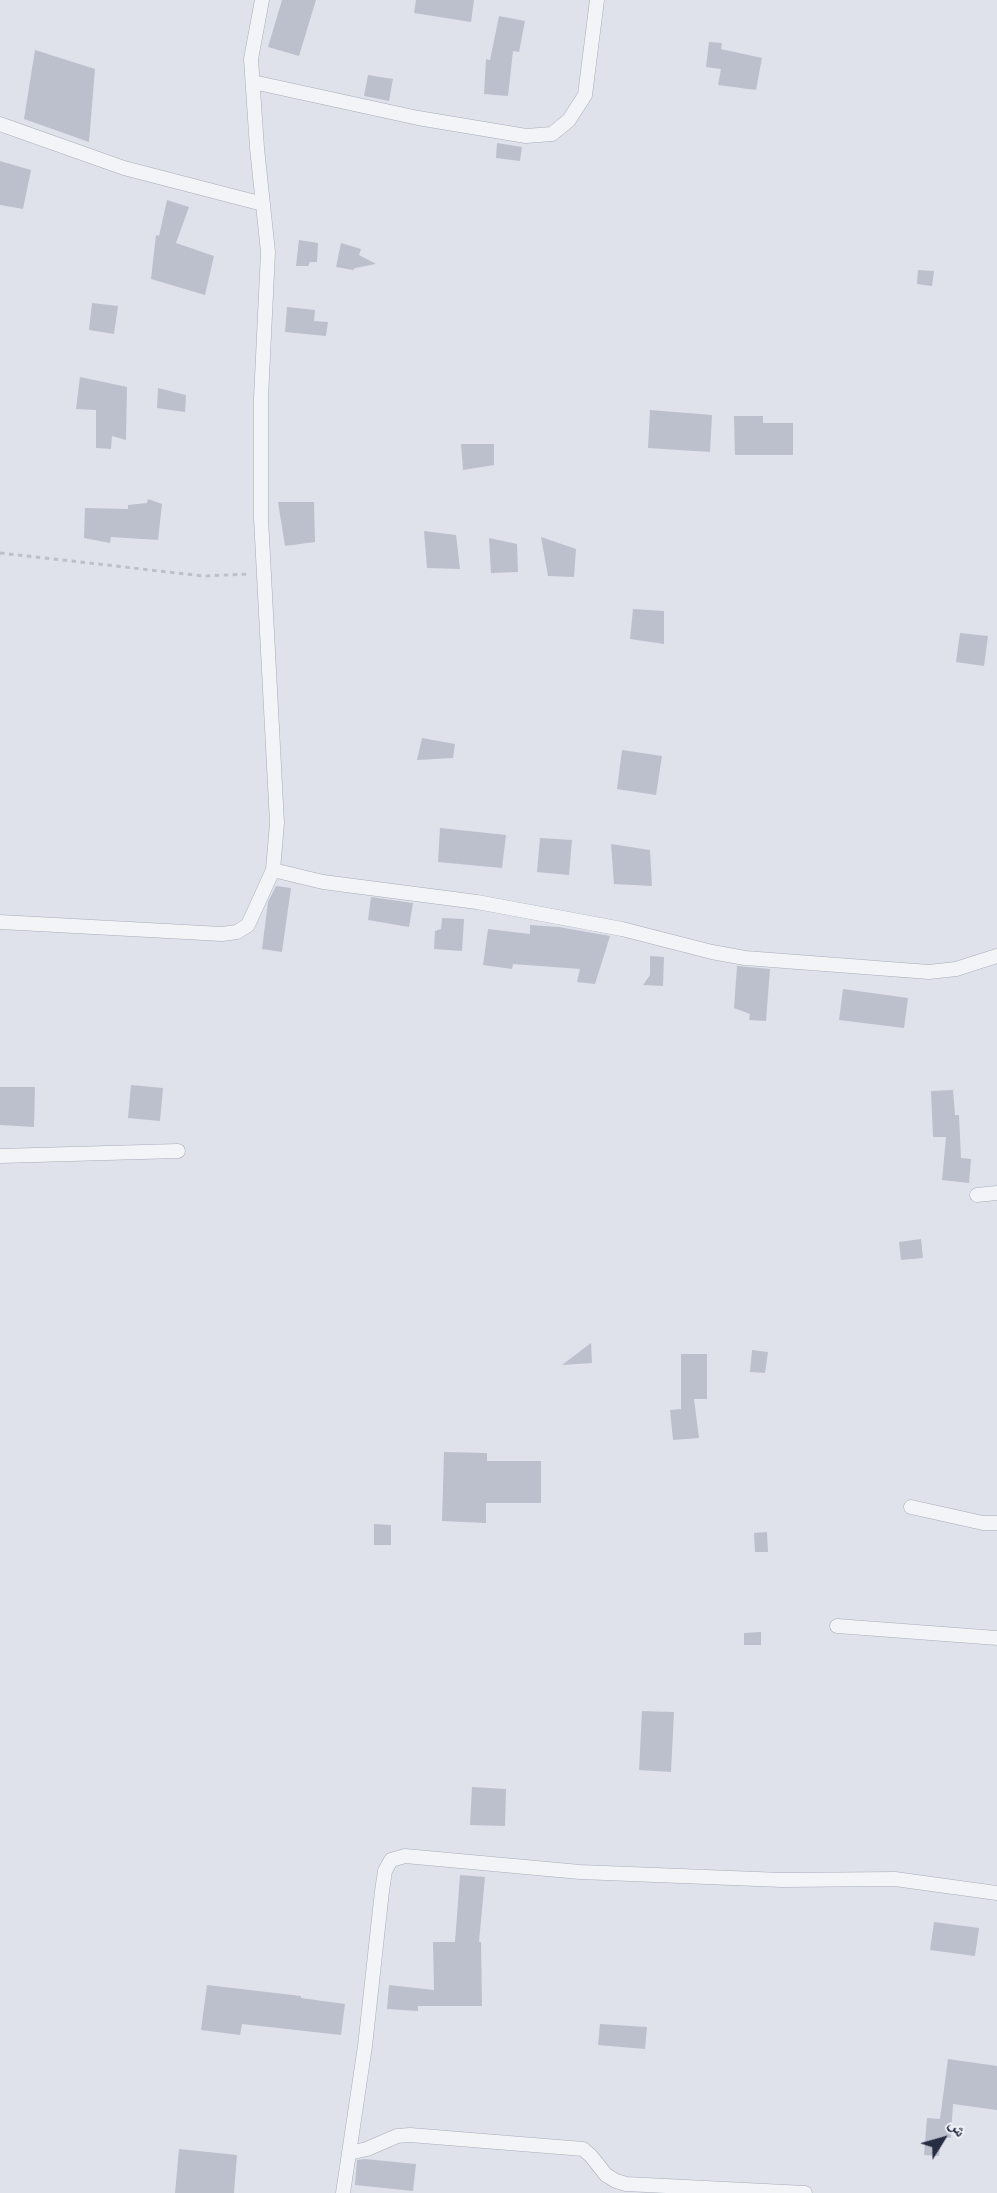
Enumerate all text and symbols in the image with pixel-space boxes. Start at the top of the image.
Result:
north arrow [913,2109,973,2169]
text: ش [944,2115,971,2141]

